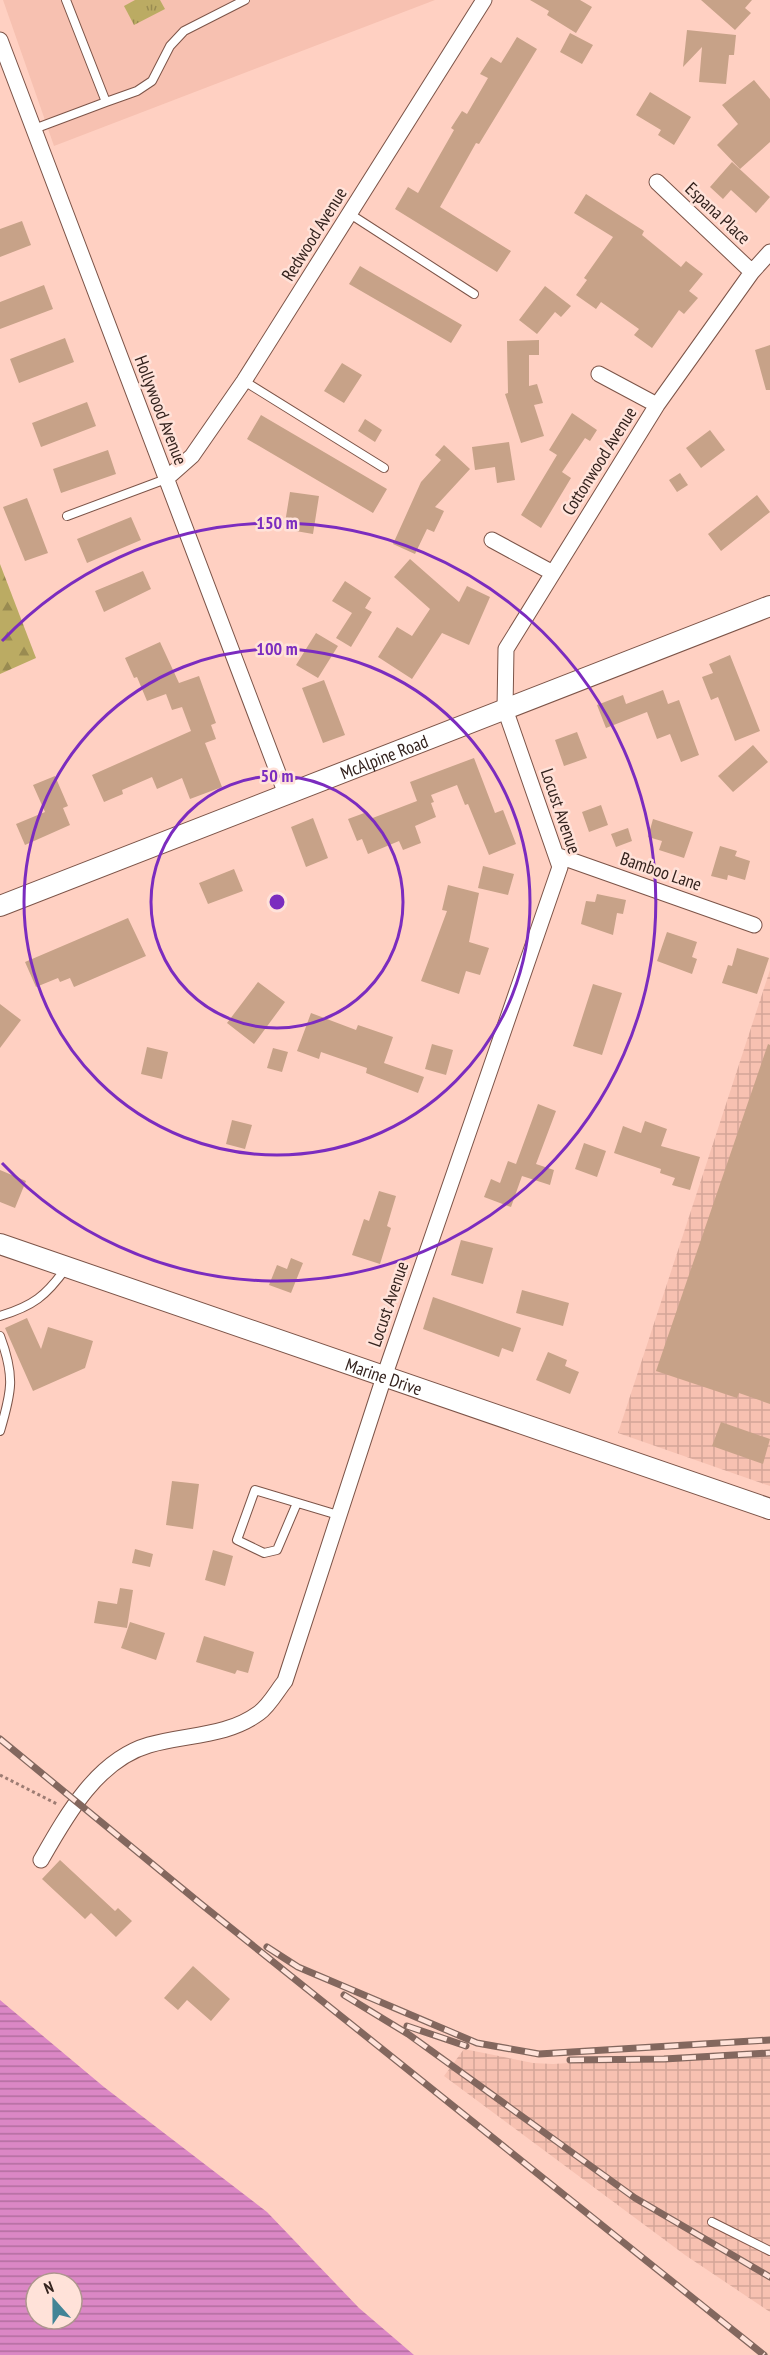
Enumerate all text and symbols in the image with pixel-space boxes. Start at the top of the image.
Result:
street label: Espana Place [681,177,755,249]
street label: Redwood Avenue [276,183,352,285]
street label: Hollywood Avenue [130,352,192,468]
street label: Cottonwood Avenue [556,402,642,520]
text: 150 m [256,511,298,534]
text: 100 m [256,637,298,660]
street label: McAlpine Road [337,729,431,784]
text: 50 m [261,764,293,787]
street label: Locust Avenue [536,765,586,857]
street label: Bamboo Lane [617,846,705,896]
centre of rings [267,892,287,912]
street label: Locust Avenue [363,1258,413,1350]
street label: Marine Drive [343,1352,425,1400]
north arrow [24,2271,84,2331]
text: N [41,2276,56,2298]

